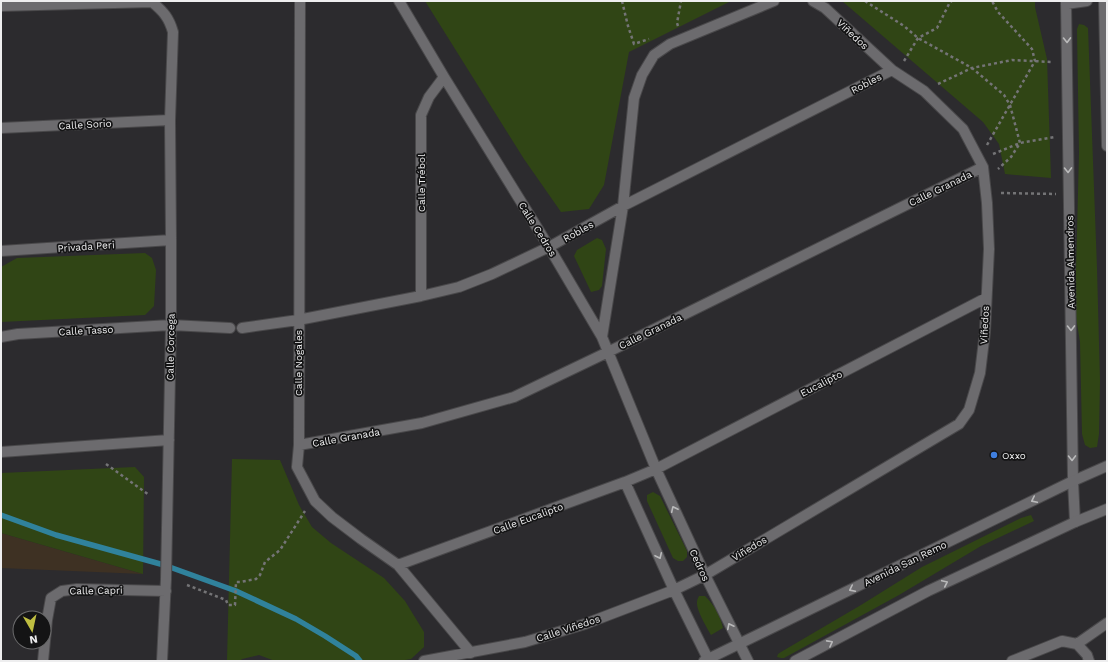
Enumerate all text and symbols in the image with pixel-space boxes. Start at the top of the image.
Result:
street label: Viñedos [835,17,871,52]
one-way arrow [1062,37,1071,43]
street label: Robles [849,71,883,96]
street label: Calle Sorio [58,118,112,131]
street label: Calle Trébol [416,154,427,212]
one-way arrow [1064,167,1073,173]
street label: Calle Granada [907,168,974,208]
street label: Calle Cedros [517,200,559,258]
street label: Avenida Almendros [1064,215,1077,309]
street label: Robles [561,219,595,244]
street label: Privada Peri [57,239,115,254]
street label: Viñedos [978,305,991,345]
street label: Calle Granada [617,311,684,351]
street label: Calle Corcega [164,313,177,381]
street label: Calle Tasso [58,324,114,337]
one-way arrow [1067,325,1075,331]
street label: Calle Nogales [293,330,304,396]
street label: Eucalipto [798,368,844,399]
street label: Calle Granada [311,426,381,449]
marker: Oxxo [989,450,999,460]
place label: Oxxo [1002,450,1026,461]
one-way arrow [1068,455,1077,461]
one-way arrow [1030,495,1038,503]
street label: Calle Eucalipto [492,501,565,536]
one-way arrow [671,505,679,513]
street label: Viñedos [730,534,769,563]
street label: Avenida San Remo [862,539,948,588]
street label: Cedros [687,547,712,583]
one-way arrow [654,552,662,559]
one-way arrow [941,580,949,588]
one-way arrow [848,584,856,592]
street label: Calle Capri [69,585,123,596]
north arrow [12,610,52,650]
street label: Calle Viñedos [535,613,601,644]
one-way arrow [728,623,735,630]
text: N [28,632,39,646]
one-way arrow [826,640,833,647]

